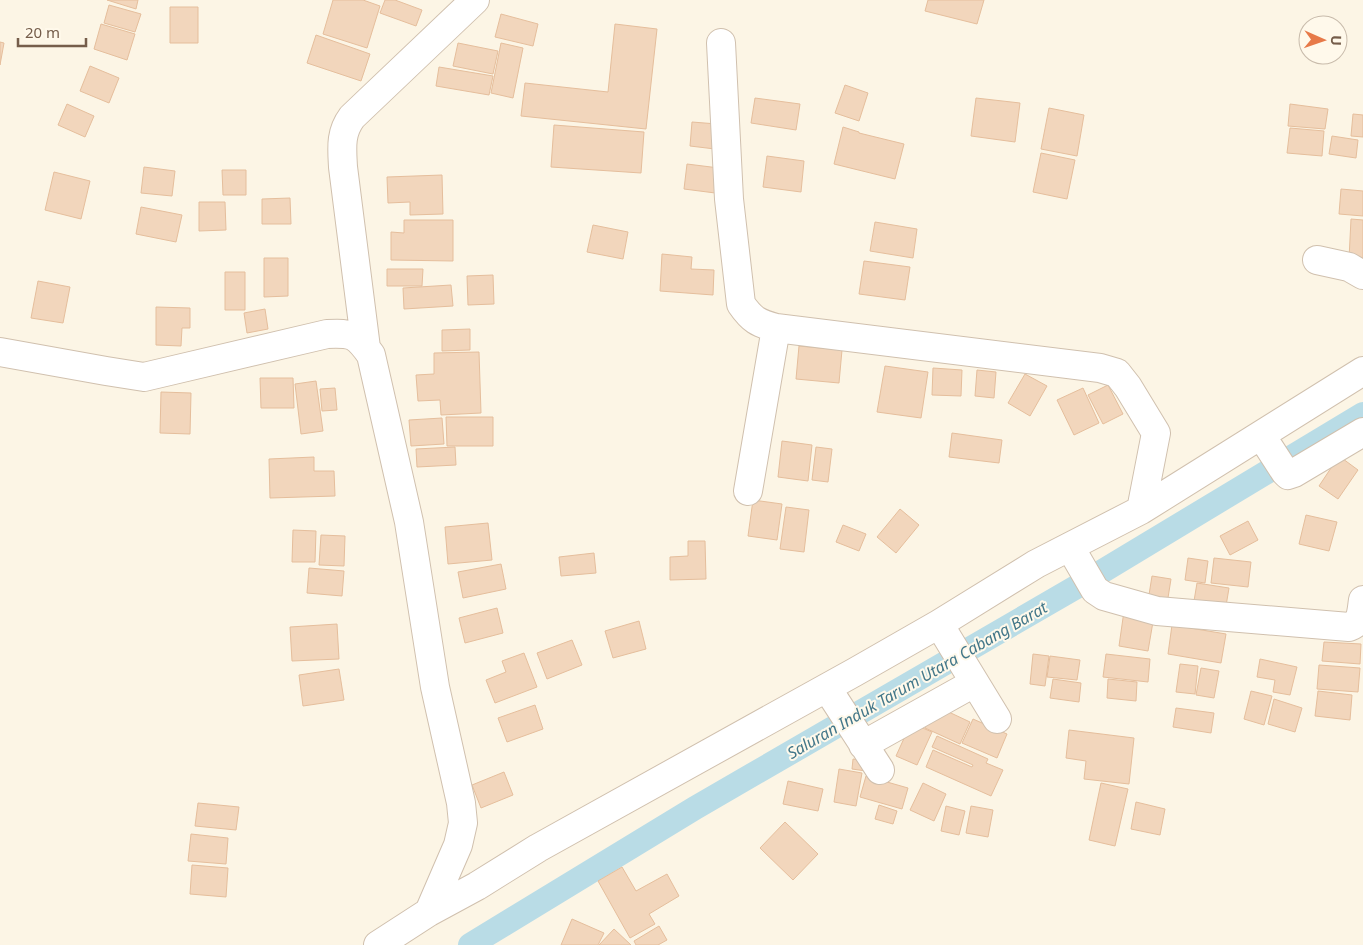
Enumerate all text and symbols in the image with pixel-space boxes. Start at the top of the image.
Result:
scale bar [18,15,85,47]
north arrow [1298,15,1348,65]
text: 20 m [25,22,60,42]
text: U [1327,35,1346,46]
water label: Saluran Induk Tarum Utara Cabang Barat [783,596,1052,764]

